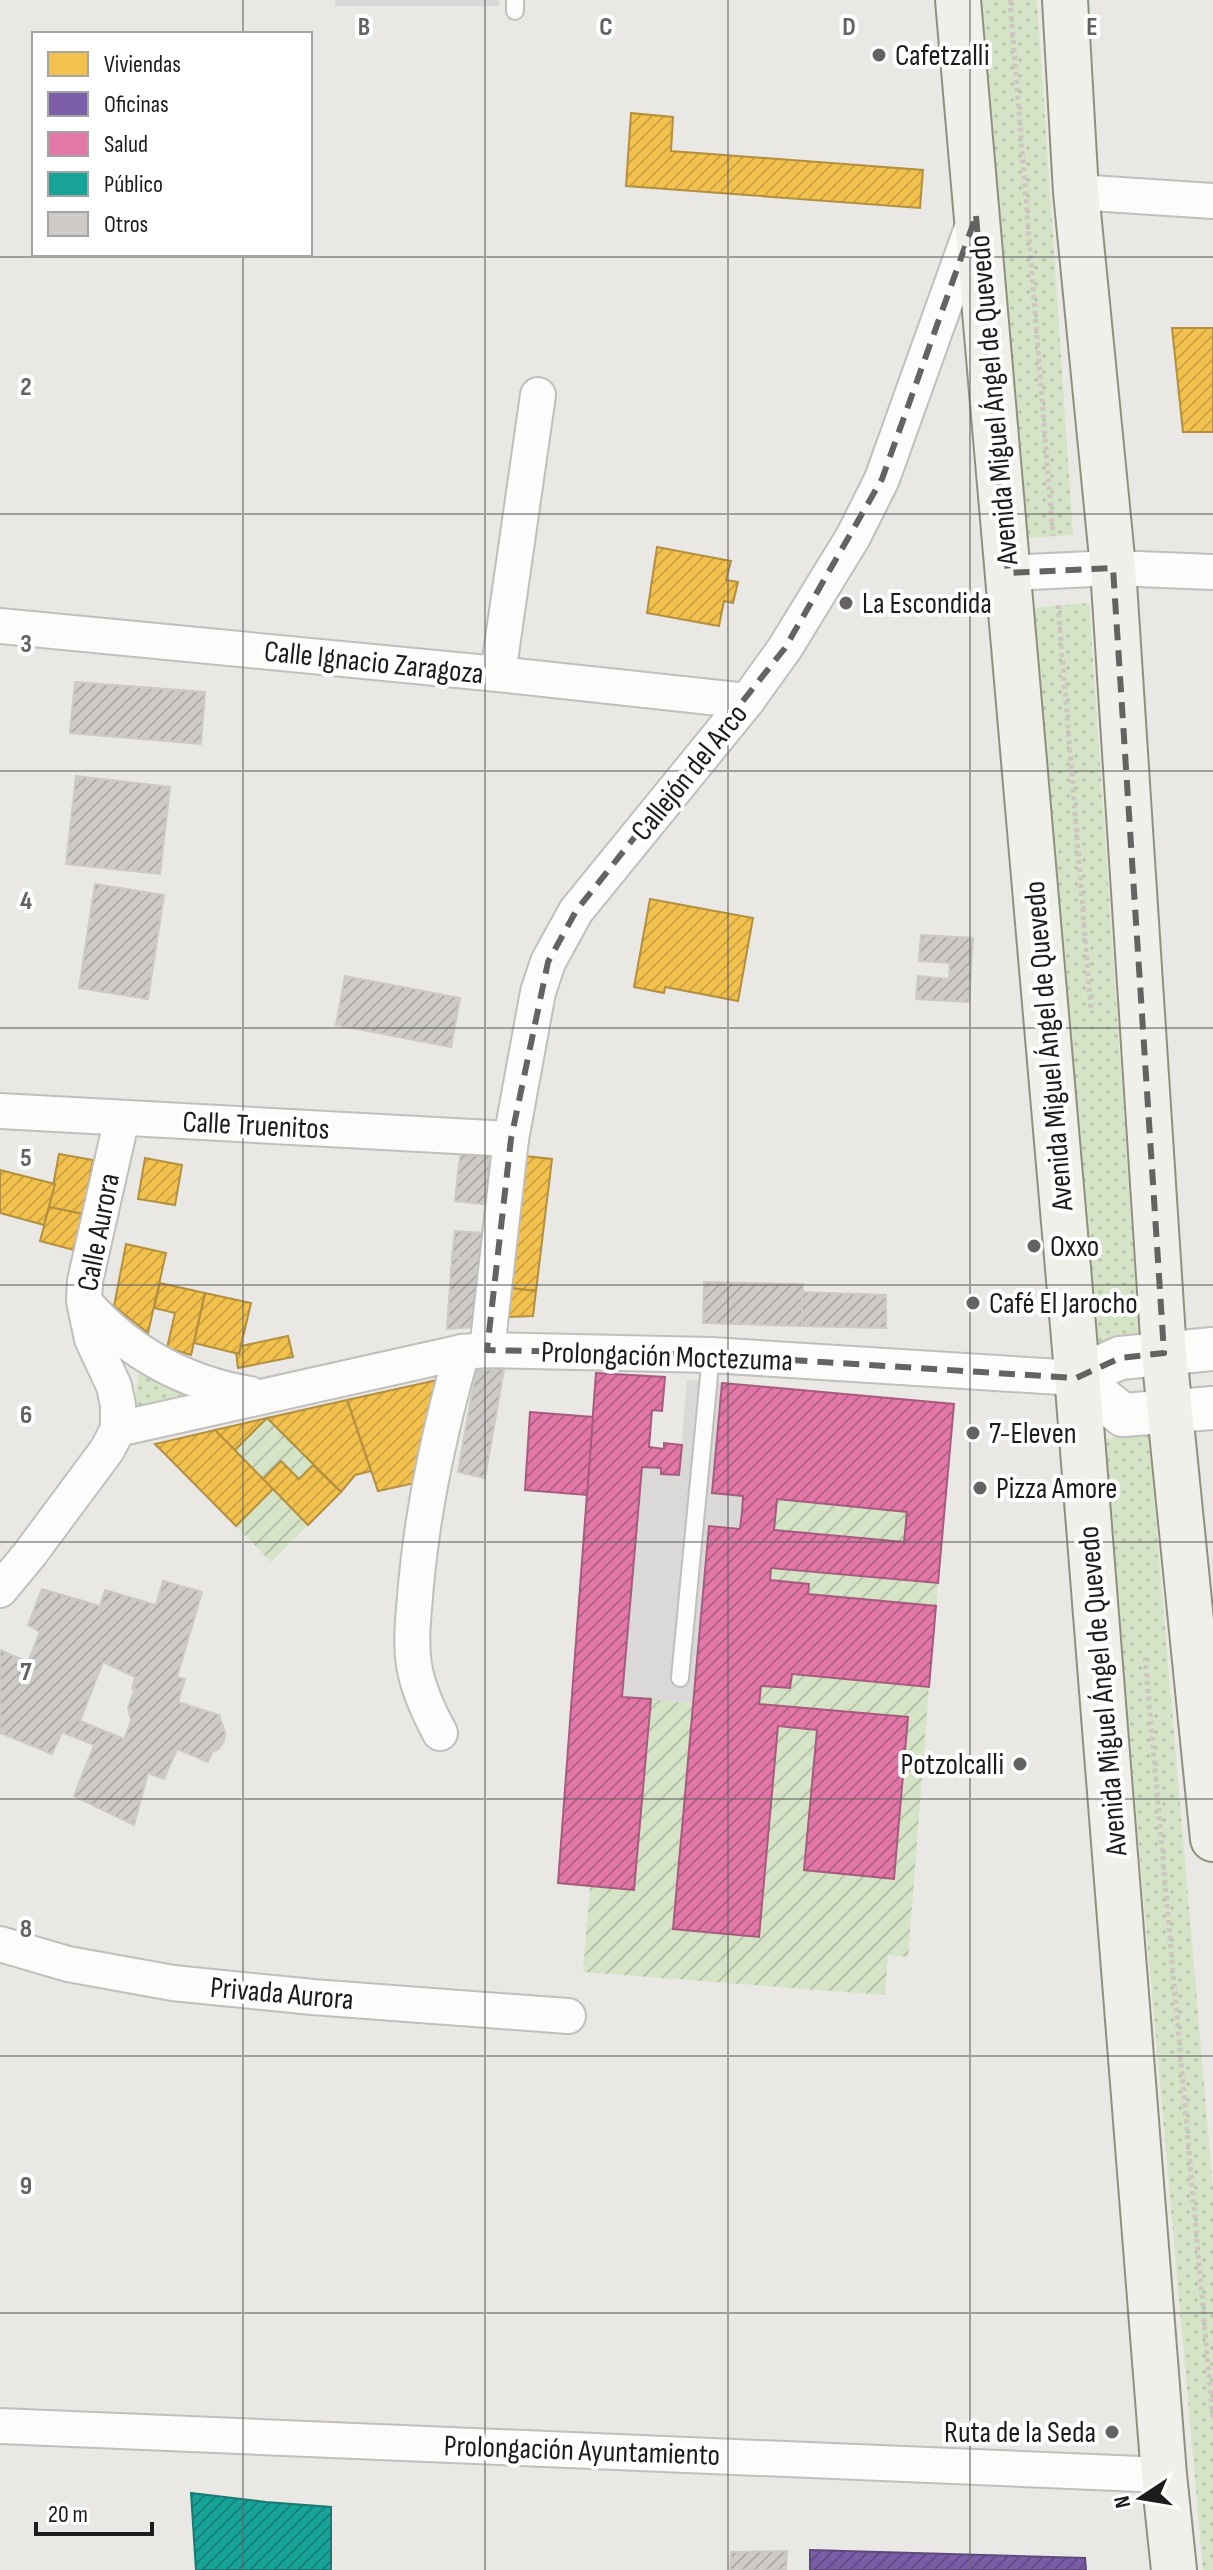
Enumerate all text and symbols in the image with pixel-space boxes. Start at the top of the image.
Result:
text: B [358,12,370,43]
text: C [599,12,613,43]
text: D [842,12,856,43]
text: E [1086,12,1098,43]
legend [32,32,312,256]
place label: Cafetzalli [895,38,990,74]
marker: Cafetzalli [870,46,888,64]
text: Viviendas [104,50,181,79]
text: Oficinas [104,90,169,119]
text: Salud [104,130,148,159]
text: Público [104,170,163,199]
text: Otros [104,210,148,239]
street label: Avenida Miguel Ángel de Quevedo [962,234,1026,567]
text: 2 [20,372,32,403]
place label: La Escondida [862,586,992,622]
marker: La Escondida [837,594,855,612]
text: 3 [20,629,32,660]
street label: Calle Ignacio Zaragoza [262,634,485,692]
street label: Callejón del Arco [624,697,756,848]
street label: Avenida Miguel Ángel de Quevedo [1017,880,1081,1213]
text: 4 [20,886,32,917]
street label: Calle Truenitos [181,1104,330,1148]
text: 5 [20,1143,32,1174]
street label: Calle Aurora [70,1170,128,1294]
place label: Oxxo [1050,1229,1099,1265]
marker: Oxxo [1025,1237,1043,1255]
place label: Café El Jarocho [989,1286,1138,1322]
marker: Café El Jarocho [964,1294,982,1312]
street label: Prolongación Moctezuma [540,1335,794,1379]
text: 6 [20,1400,32,1431]
place label: 7-Eleven [989,1416,1077,1452]
marker: 7-Eleven [964,1424,982,1442]
place label: Pizza Amore [996,1471,1117,1507]
marker: Pizza Amore [971,1479,989,1497]
street label: Avenida Miguel Ángel de Quevedo [1071,1525,1135,1858]
text: 7 [20,1657,32,1688]
place label: Potzolcalli [901,1747,1004,1783]
marker: Potzolcalli [1011,1755,1029,1773]
text: 8 [20,1914,32,1945]
street label: Privada Aurora [209,1970,355,2018]
text: 9 [20,2171,32,2202]
place label: Ruta de la Seda [944,2415,1096,2451]
marker: Ruta de la Seda [1103,2423,1121,2441]
street label: Prolongación Ayuntamiento [443,2428,721,2474]
north arrow [1101,2458,1181,2538]
scale bar [36,2486,152,2536]
text: N [1108,2493,1137,2510]
text: 20 m [48,2500,88,2529]

